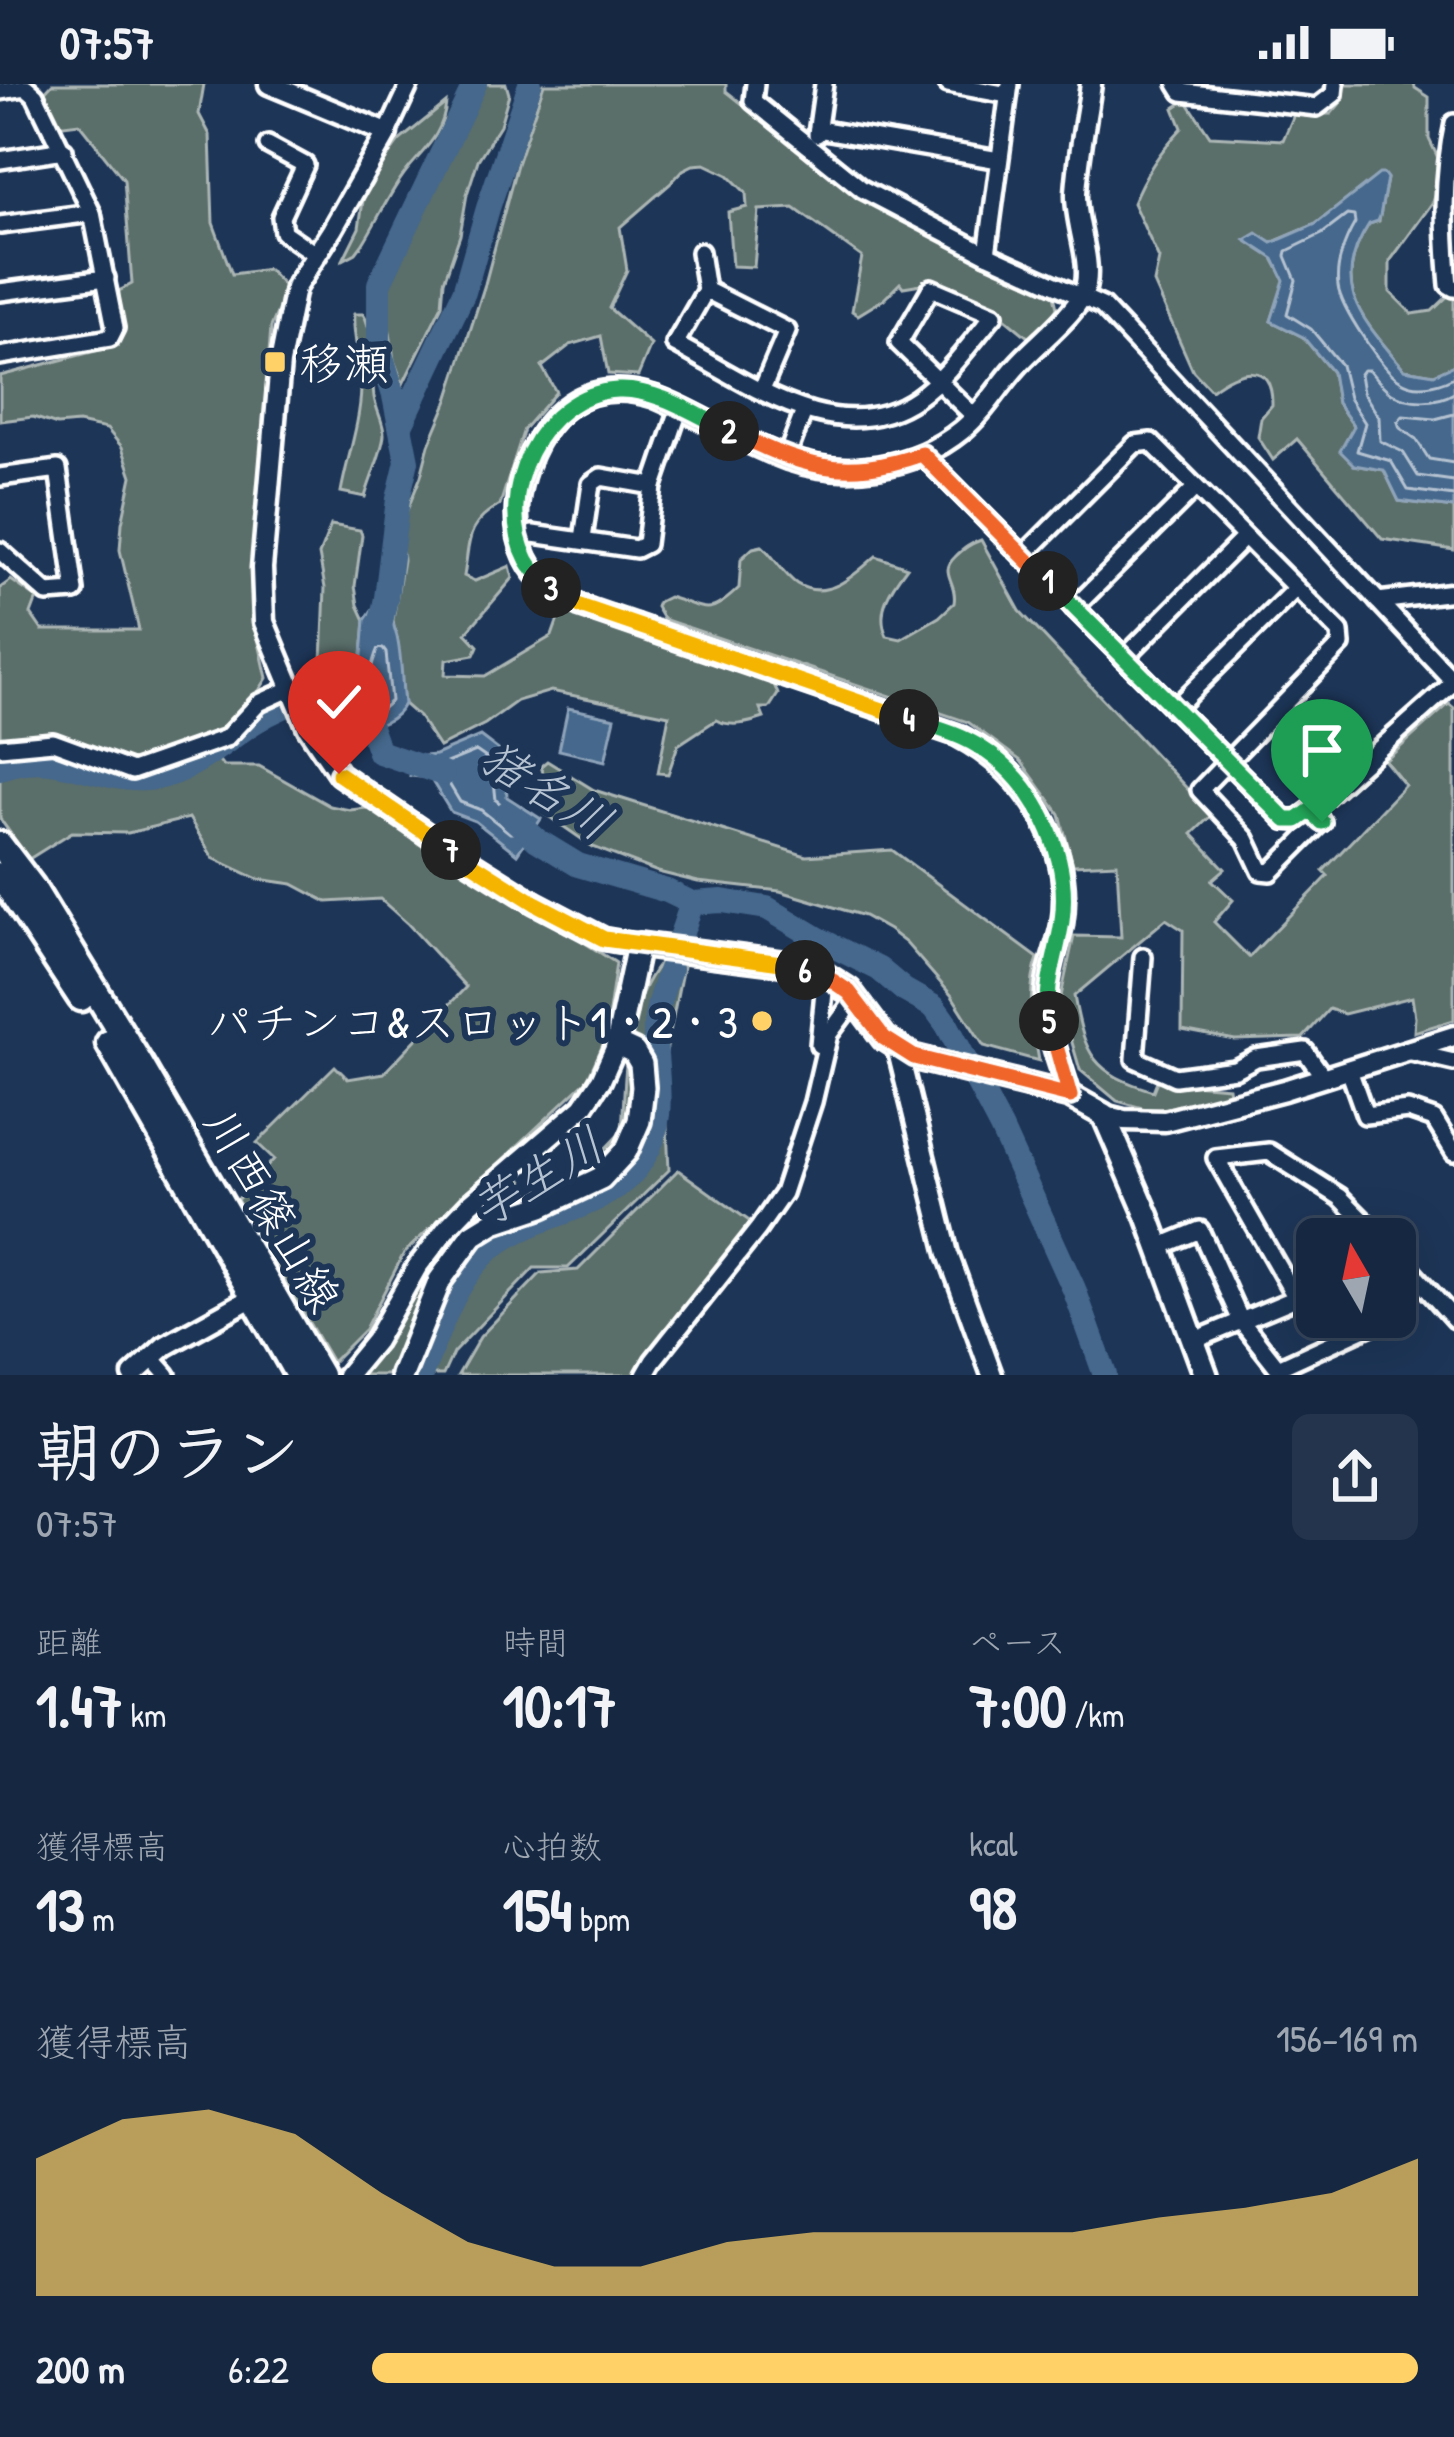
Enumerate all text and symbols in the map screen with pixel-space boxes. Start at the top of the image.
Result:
text: 07:57 [60,12,154,73]
place label: 移瀬 [299,332,389,393]
marker: 移瀬 [262,349,288,375]
pin: 2 [699,401,759,461]
text: 2 [721,409,737,453]
pin: 1 [1018,551,1078,611]
pin: 3 [521,558,581,618]
text: 1 [1042,559,1054,603]
text: 3 [544,566,558,610]
pin [288,651,390,774]
icon: check [306,669,372,735]
pin: 4 [879,689,939,749]
text: 4 [903,697,915,741]
pin [1271,699,1373,822]
icon: arrive [1289,717,1355,783]
water label: 猪名川 [469,723,625,855]
pin: 7 [421,820,481,880]
text: 7 [443,828,459,872]
pin: 6 [775,940,835,1000]
text: 6 [798,948,812,992]
place label: パチンコ&スロット1・2・3 [207,991,738,1052]
pin: 5 [1019,991,1079,1051]
text: 5 [1042,999,1056,1043]
marker: パチンコ&スロット1・2・3 [749,1008,775,1034]
street label: 川西篠山線 [190,1097,356,1323]
water label: 芋生川 [459,1111,615,1241]
north arrow [1296,1218,1416,1338]
map controls [1296,1218,1416,1338]
text: 朝のラン [36,1406,300,1496]
button: share [1292,1414,1418,1540]
text: 07:57 [36,1496,118,1549]
text: 距離 [36,1620,102,1664]
text: 時間 [503,1620,569,1664]
text: ペース [969,1620,1066,1664]
text: 1.47 [36,1664,123,1746]
text: 10:17 [503,1664,617,1746]
text: 7:00 [969,1664,1067,1746]
text: km [123,1693,167,1737]
text: /km [1067,1693,1124,1737]
text: kcal [969,1822,1018,1866]
text: 獲得標高 [36,1824,168,1868]
text: 心拍数 [503,1824,602,1868]
text: 98 [969,1866,1017,1948]
text: 13 [36,1868,85,1950]
text: 154 [503,1868,572,1950]
text: m [85,1897,115,1941]
text: bpm [572,1897,630,1941]
text: 156–169 m [1276,2011,1418,2064]
text: 獲得標高 [36,2015,192,2068]
text: 200 m [36,2342,125,2395]
text: 6:22 [228,2342,289,2395]

